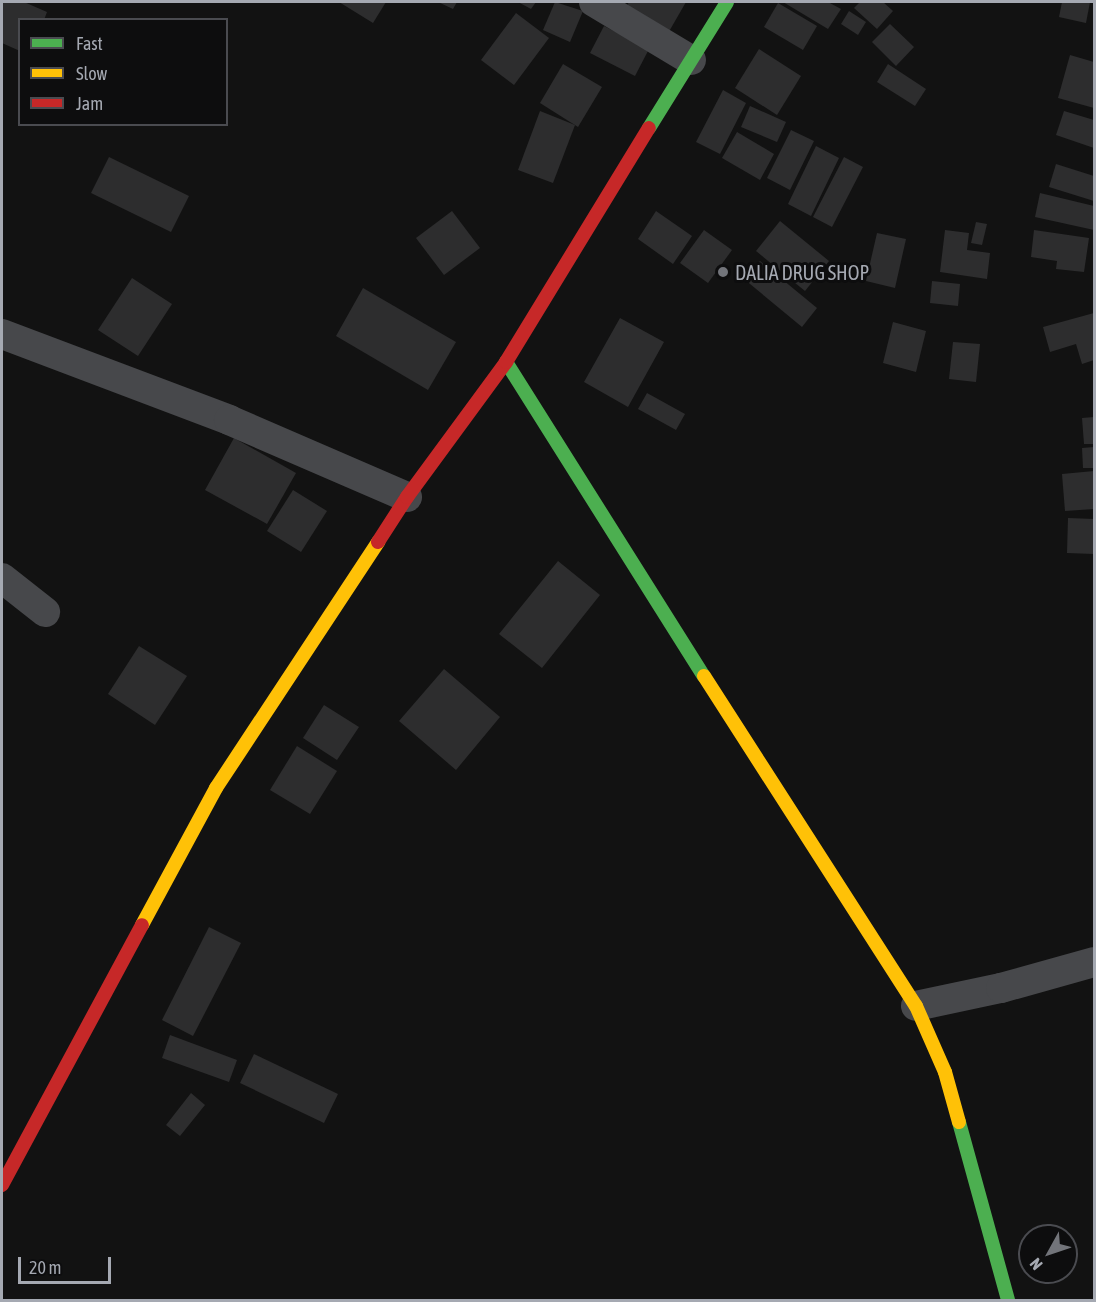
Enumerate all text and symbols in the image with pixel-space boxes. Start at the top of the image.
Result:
legend [18,18,228,126]
text: Fast [76,33,103,54]
text: Slow [76,63,107,84]
text: Jam [76,93,103,114]
place label: DALIA DRUG SHOP [735,260,869,284]
marker: DALIA DRUG SHOP [716,265,730,279]
north arrow [1018,1224,1078,1284]
scale bar [21,1245,114,1283]
text: N [1026,1255,1046,1274]
text: 20 m [29,1257,61,1278]

